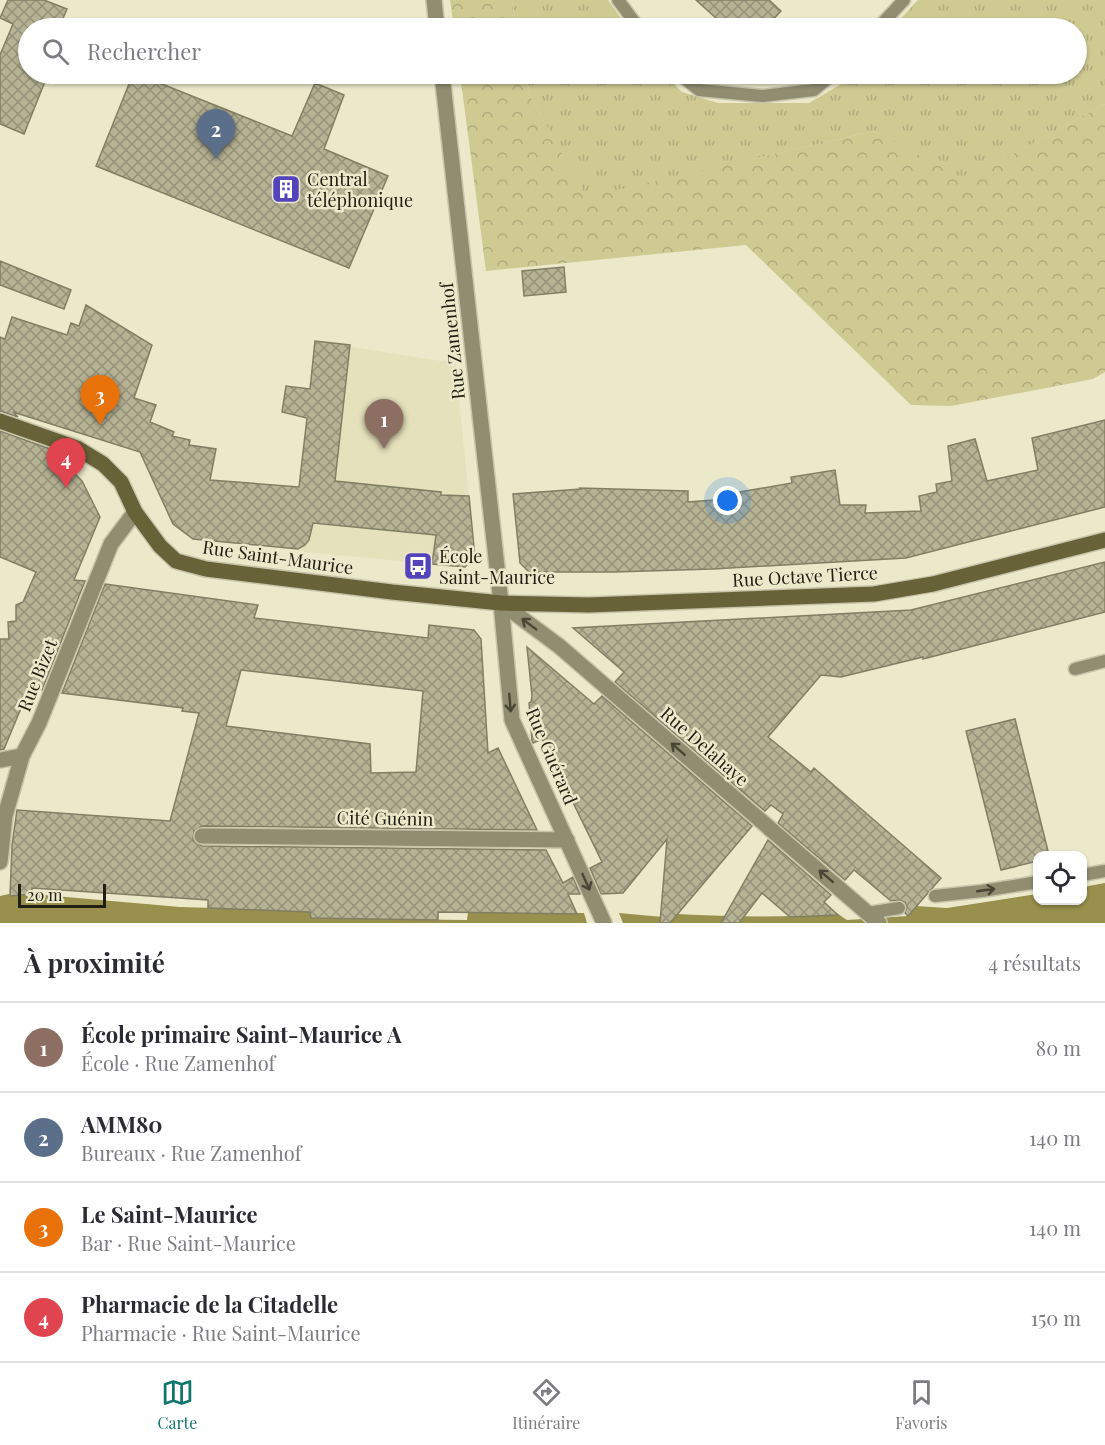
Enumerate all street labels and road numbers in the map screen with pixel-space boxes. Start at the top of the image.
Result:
street label: Rue Zamenhof [434,279,470,401]
street label: Rue Saint-Maurice [201,535,355,579]
street label: Rue Octave Tierce [732,560,878,592]
street label: Rue Bizet [12,635,63,715]
street label: Rue Delahaye [656,701,754,791]
street label: Rue Guérard [521,704,583,809]
street label: Cité Guénin [336,805,434,831]

